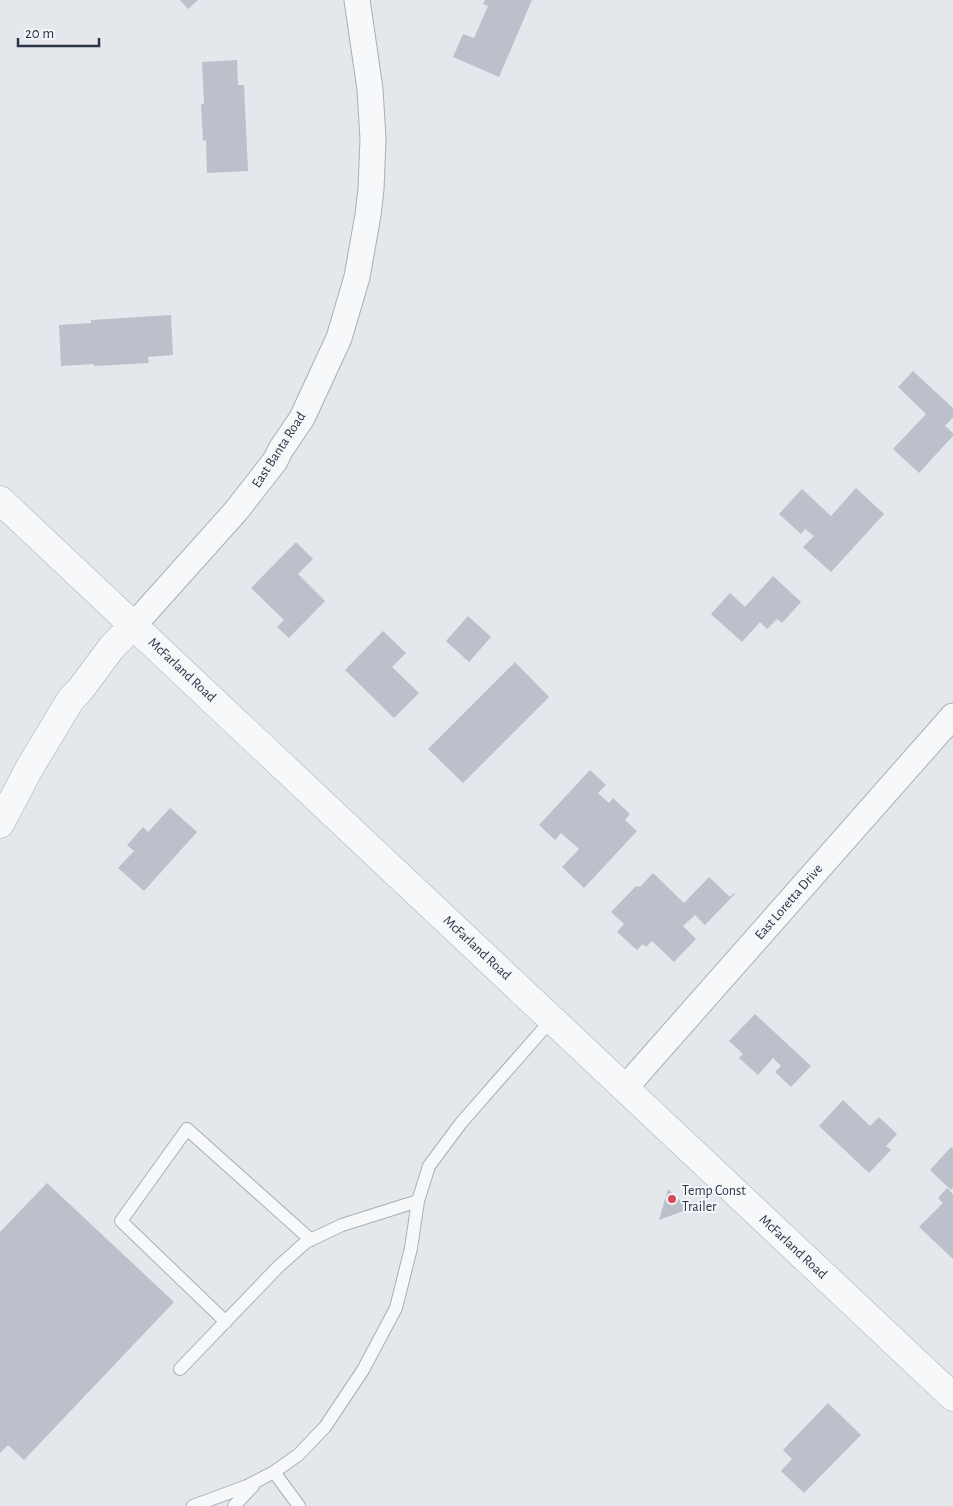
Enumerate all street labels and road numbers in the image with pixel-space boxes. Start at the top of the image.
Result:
street label: East Banta Road [249,410,309,490]
street label: McFarland Road [146,635,218,705]
street label: East Loretta Drive [753,862,825,942]
street label: McFarland Road [441,913,513,983]
street label: McFarland Road [757,1212,829,1282]

